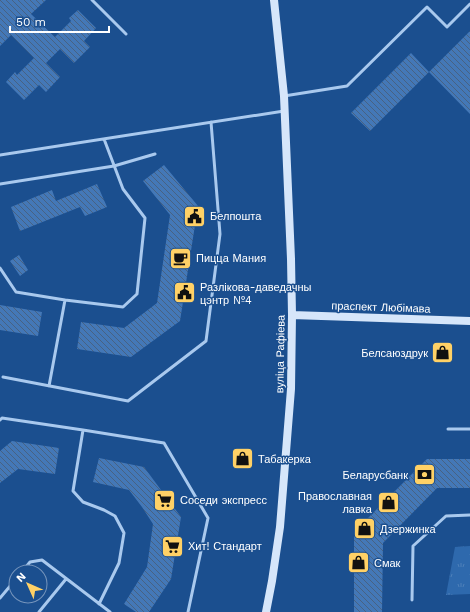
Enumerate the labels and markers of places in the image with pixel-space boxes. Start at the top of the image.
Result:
public building icon: Белпошта [181,203,207,229]
place label: Белпошта [210,210,262,223]
cafe icon: Пицца Мания [167,245,193,271]
place label: Пицца Мания [196,252,266,265]
public building icon: Разлікова-даведачны цэнтр №4 [171,280,197,306]
place label: Разлікова-даведачны цэнтр №4 [200,281,311,307]
shop icon: Белсаюздрук [430,340,456,366]
place label: Белсаюздрук [361,347,428,360]
shop icon: Табакерка [230,446,256,472]
place label: Табакерка [258,453,312,466]
bank icon: Беларусбанк [411,462,437,488]
place label: Беларусбанк [343,469,408,482]
supermarket icon: Соседи экспресс [151,487,177,513]
shop icon: Православная лавка [375,489,401,515]
place label: Православная лавка [298,490,373,516]
place label: Соседи экспресс [180,494,267,507]
shop icon: Дзержинка [352,516,378,542]
place label: Дзержинка [380,523,437,536]
supermarket icon: Хит! Стандарт [160,533,186,559]
place label: Хит! Стандарт [188,540,262,553]
shop icon: Смак [345,550,371,576]
place label: Смак [374,557,401,570]

